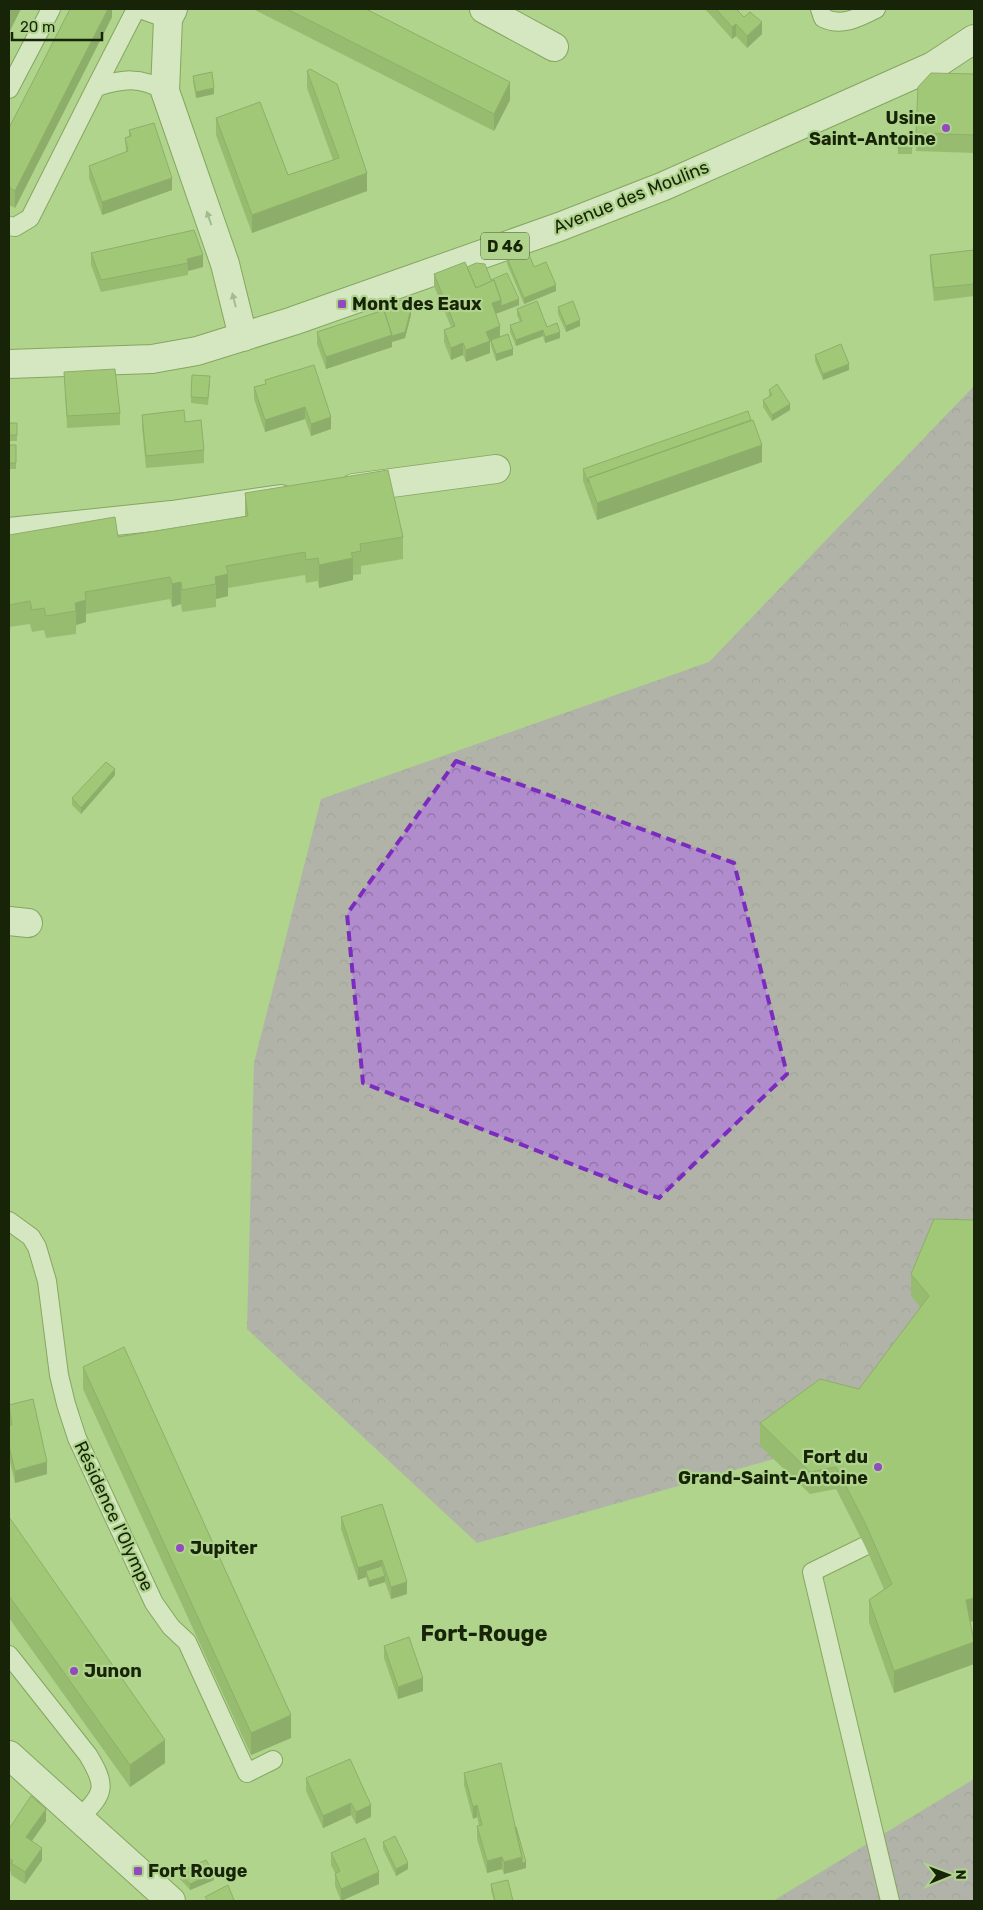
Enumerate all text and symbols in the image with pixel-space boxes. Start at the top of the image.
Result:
scale bar [12,10,102,42]
text: 20 m [20,18,55,36]
place label: Usine Saint-Antoine [809,107,936,150]
marker: Usine Saint-Antoine [940,122,952,134]
street label: Avenue des Moulins [550,156,712,238]
one-way arrow [205,210,212,225]
road number: D 46 [481,232,529,260]
one-way arrow [230,293,238,308]
place label: Mont des Eaux [352,293,482,315]
marker: Mont des Eaux [336,298,348,310]
street label: Résidence l'Olympe [70,1437,158,1595]
place label: Fort du Grand-Saint-Antoine [678,1446,868,1489]
marker: Fort du Grand-Saint-Antoine [872,1461,884,1473]
place label: Jupiter [190,1537,257,1559]
marker: Jupiter [174,1542,186,1554]
district label: Fort-Rouge [420,1620,548,1647]
place label: Junon [84,1660,142,1682]
marker: Junon [68,1665,80,1677]
north arrow [923,1850,973,1900]
place label: Fort Rouge [148,1860,248,1882]
marker: Fort Rouge [132,1865,144,1877]
text: N [952,1870,969,1880]

